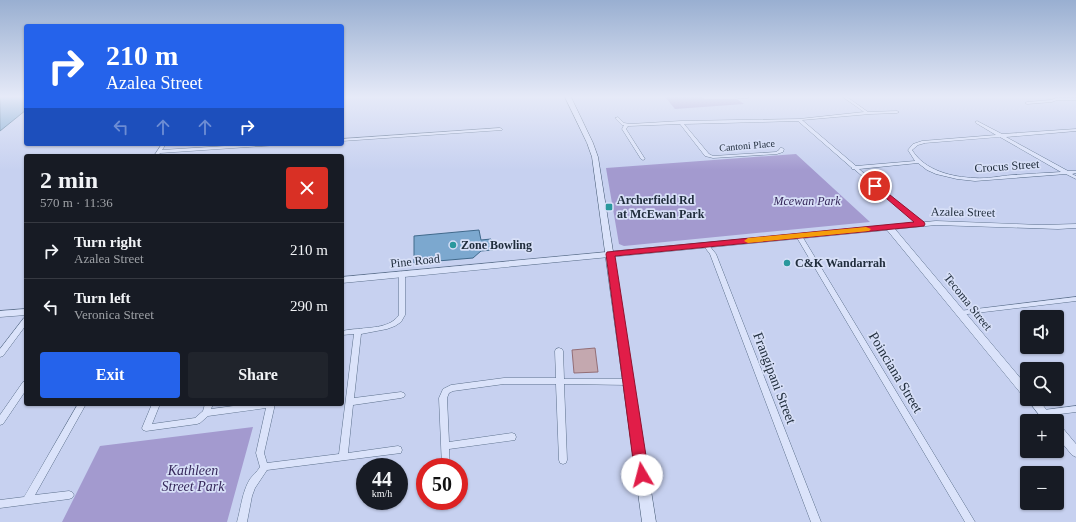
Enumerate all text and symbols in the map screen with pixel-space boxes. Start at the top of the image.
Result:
icon: right [40,40,92,92]
text: 210 m [106,40,178,71]
text: Azalea Street [106,73,202,93]
icon: left [110,116,132,138]
icon: ahead [152,116,174,138]
icon: ahead [194,116,216,138]
icon: right [236,116,258,138]
street label: Cantoni Place [719,138,776,153]
street label: Crocus Street [974,157,1041,175]
text: 2 min [40,167,98,193]
button: close [286,167,328,209]
pin [858,169,892,203]
icon: arrive [864,175,886,197]
place label: Archerfield Rd at McEwan Park [617,193,705,221]
park label: Mcewan Park [773,194,841,208]
text: 570 m · 11:36 [40,195,113,210]
marker: Archerfield Rd at McEwan Park [604,202,614,212]
street label: Azalea Street [931,204,996,220]
text: Turn right [74,234,141,250]
place label: Zone Bowling [461,238,532,252]
icon: right [40,240,62,262]
marker: Zone Bowling [448,240,458,250]
text: 210 m [290,242,328,258]
text: Azalea Street [74,251,144,266]
street label: Pine Road [390,251,440,271]
place label: C&K Wandarrah [795,256,886,270]
marker: C&K Wandarrah [782,258,792,268]
street label: Tecoma Street [941,271,996,334]
text: Turn left [74,290,131,306]
icon: left [40,296,62,318]
text: 290 m [290,298,328,314]
text: Veronica Street [74,307,154,322]
map controls [1020,310,1064,510]
button: sound [1020,310,1064,354]
street label: Poinciana Street [866,329,926,415]
street label: Frangipani Street [750,330,799,426]
button: Exit [40,352,180,398]
button: Share [188,352,328,398]
button: search [1020,362,1064,406]
button: + [1020,414,1064,458]
position arrow [621,454,663,496]
speed limit sign: 50 [416,458,468,510]
park label: Kathleen Street Park [162,463,225,494]
button: − [1020,466,1064,510]
text: 44 [372,468,392,490]
text: km/h [372,488,392,499]

